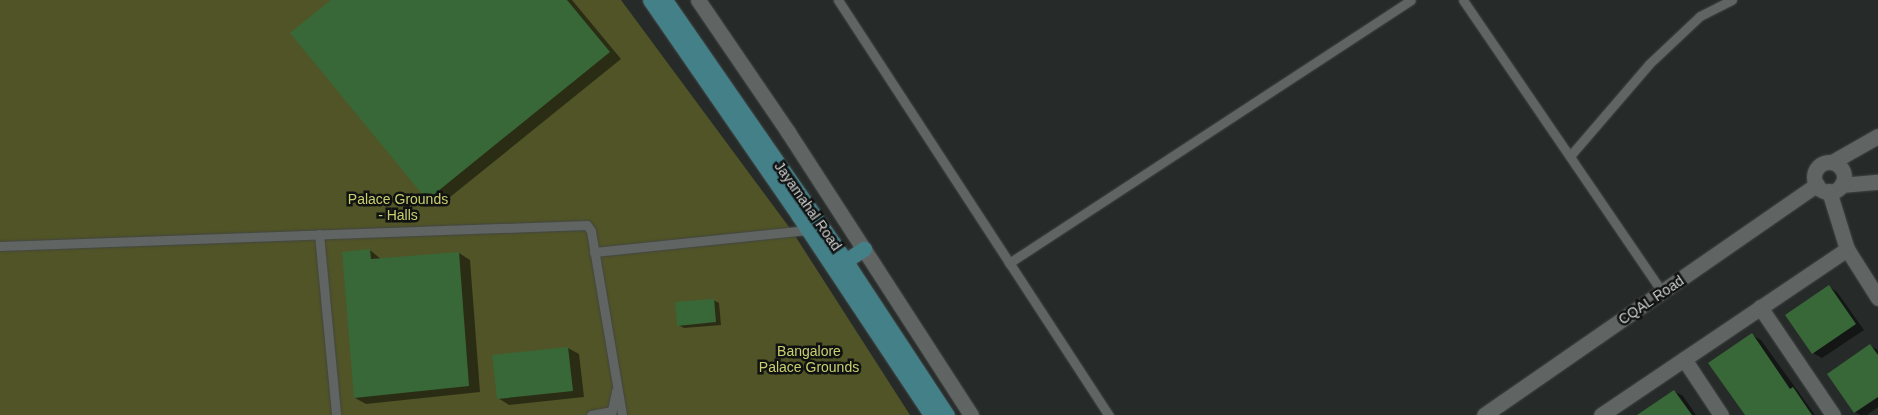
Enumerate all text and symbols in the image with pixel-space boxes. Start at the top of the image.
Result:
street label: Jayamahal Road [771,158,845,254]
park label: Palace Grounds - Halls [348,191,448,223]
street label: CQAL Road [1615,272,1687,328]
park label: Bangalore Palace Grounds [759,343,859,376]

